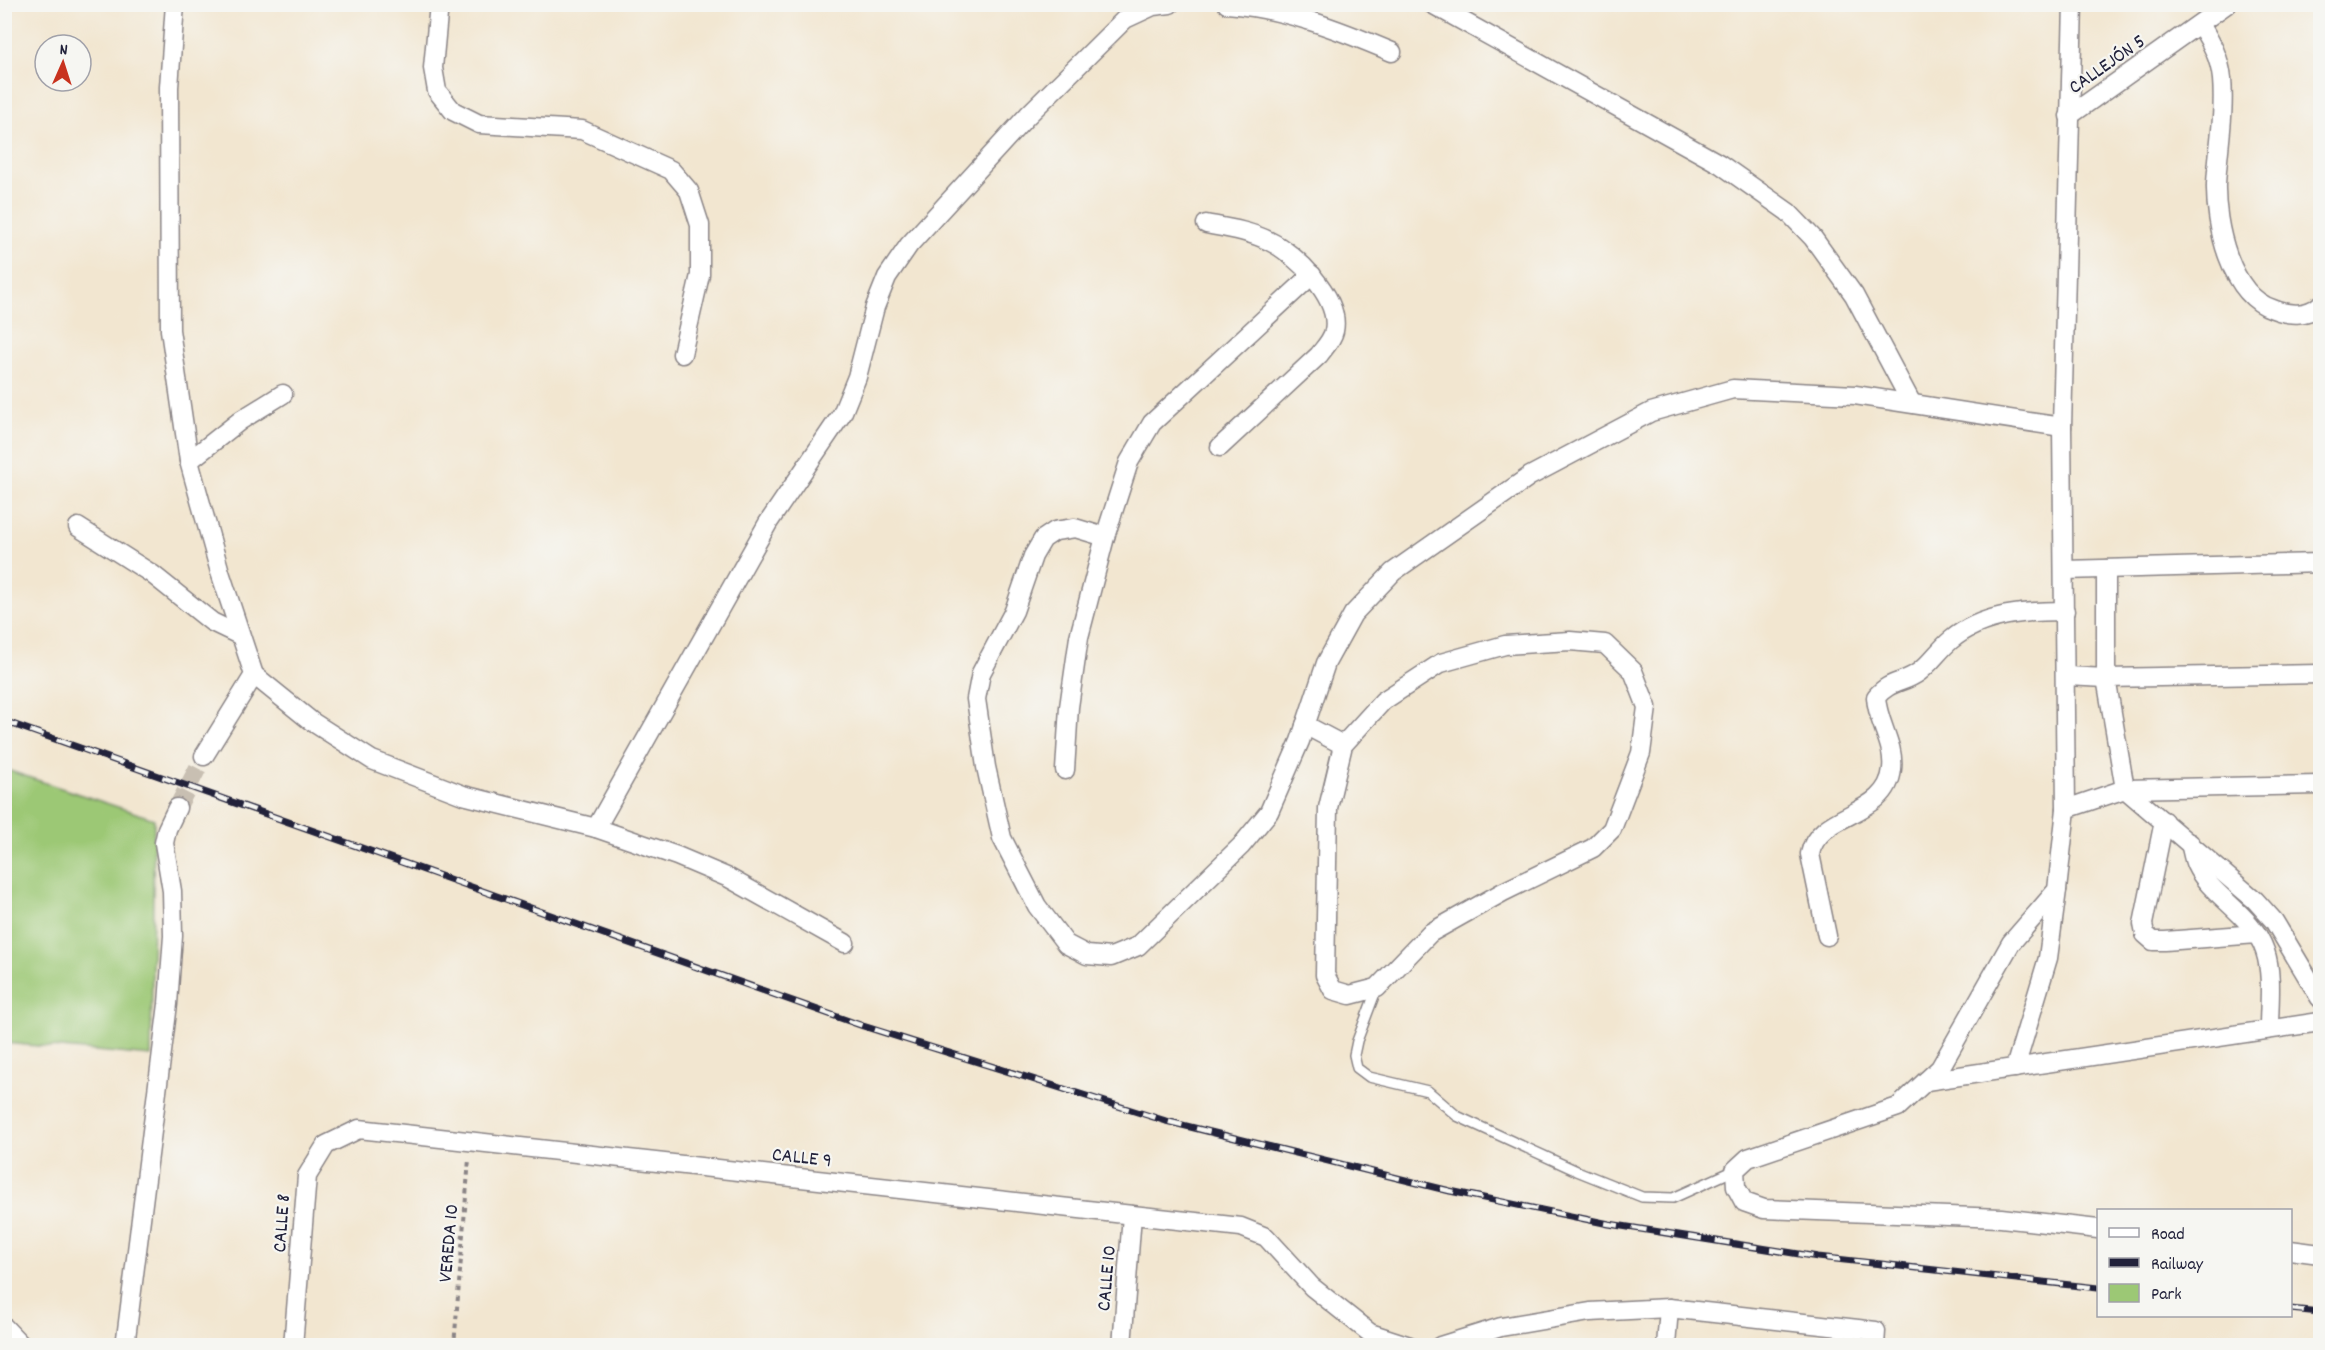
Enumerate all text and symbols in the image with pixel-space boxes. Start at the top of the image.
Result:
street label: CALLEJÓN 5 [2064,29,2152,102]
north arrow [33,33,93,93]
text: N [59,39,68,62]
street label: CALLE 9 [770,1142,833,1176]
street label: CALLE 8 [267,1193,299,1254]
street label: VEREDA 10 [433,1203,467,1284]
legend [2097,1209,2292,1317]
text: Road [2151,1223,2185,1248]
street label: CALLE 10 [1091,1244,1125,1312]
text: Railway [2151,1253,2204,1278]
text: Park [2151,1283,2182,1308]

